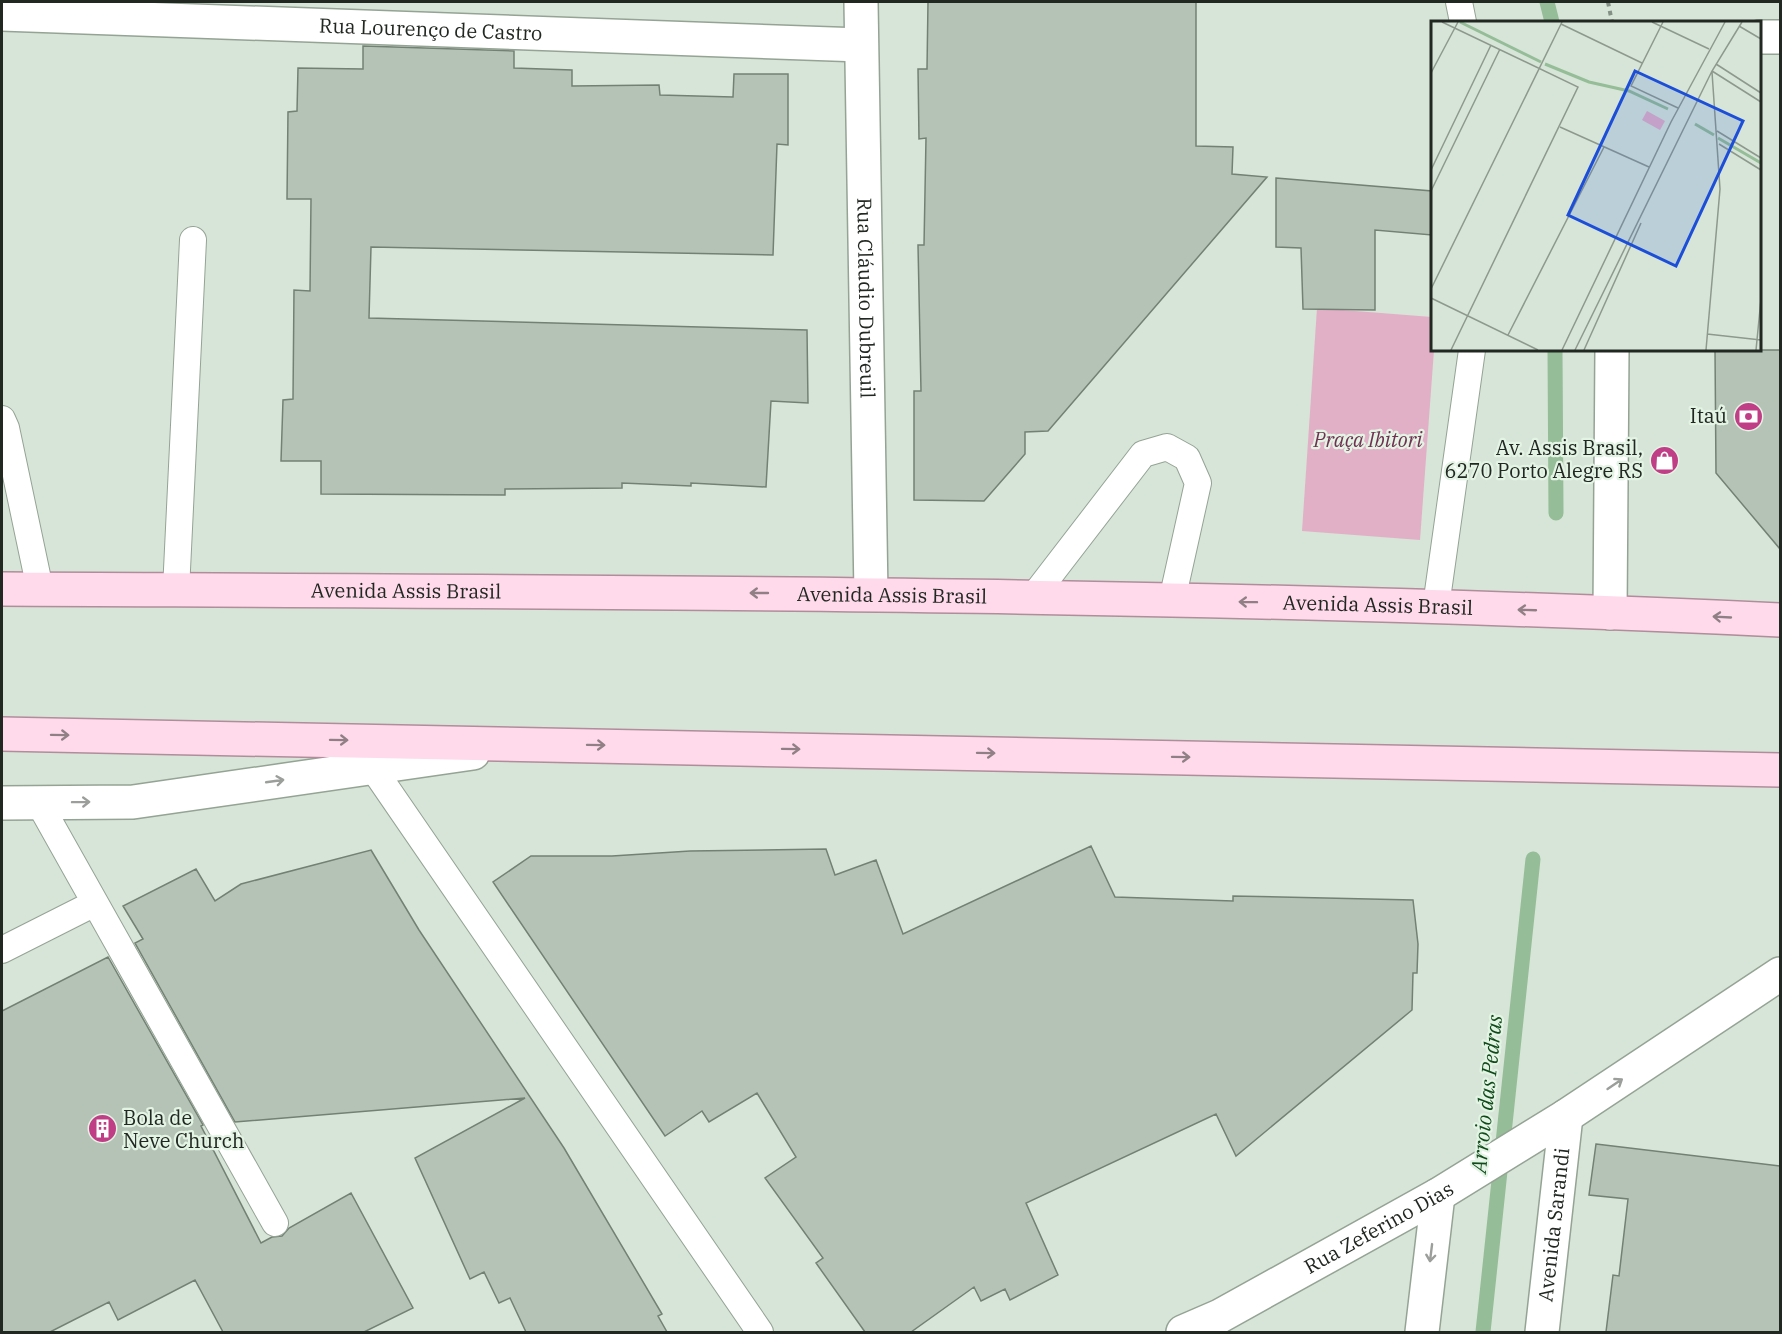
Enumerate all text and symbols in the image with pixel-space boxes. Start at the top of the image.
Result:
street label: Rua Lourenço de Castro [319,11,543,46]
inset map [1431,21,1761,351]
street label: Rua Cláudio Dubreuil [851,197,882,399]
bank icon: Itaú [1732,400,1764,432]
place label: Itaú [1690,402,1727,429]
park label: Praça Ibitori [1313,426,1422,453]
place label: Av. Assis Brasil, 6270 Porto Alegre RS [1444,434,1643,484]
shop icon: Av. Assis Brasil, 6270 Porto Alegre RS [1648,444,1680,476]
street label: Avenida Assis Brasil [311,576,501,605]
street label: Avenida Assis Brasil [797,580,987,609]
one-way arrow [750,587,770,599]
street label: Avenida Assis Brasil [1282,588,1473,621]
one-way arrow [1239,596,1259,608]
one-way arrow [1518,604,1538,615]
one-way arrow [1713,612,1733,623]
one-way arrow [49,729,69,741]
one-way arrow [328,734,348,746]
one-way arrow [585,739,605,751]
one-way arrow [780,743,800,755]
one-way arrow [975,747,995,759]
one-way arrow [1170,751,1190,763]
one-way arrow [264,776,284,787]
one-way arrow [70,796,90,808]
water label: Arroio das Pedras [1464,1013,1508,1176]
one-way arrow [1606,1078,1623,1090]
place label: Bola de Neve Church [123,1104,245,1154]
building icon: Bola de Neve Church [86,1113,118,1145]
street label: Avenida Sarandi [1531,1146,1575,1303]
street label: Rua Zeferino Dias [1299,1175,1458,1280]
one-way arrow [1426,1242,1437,1262]

